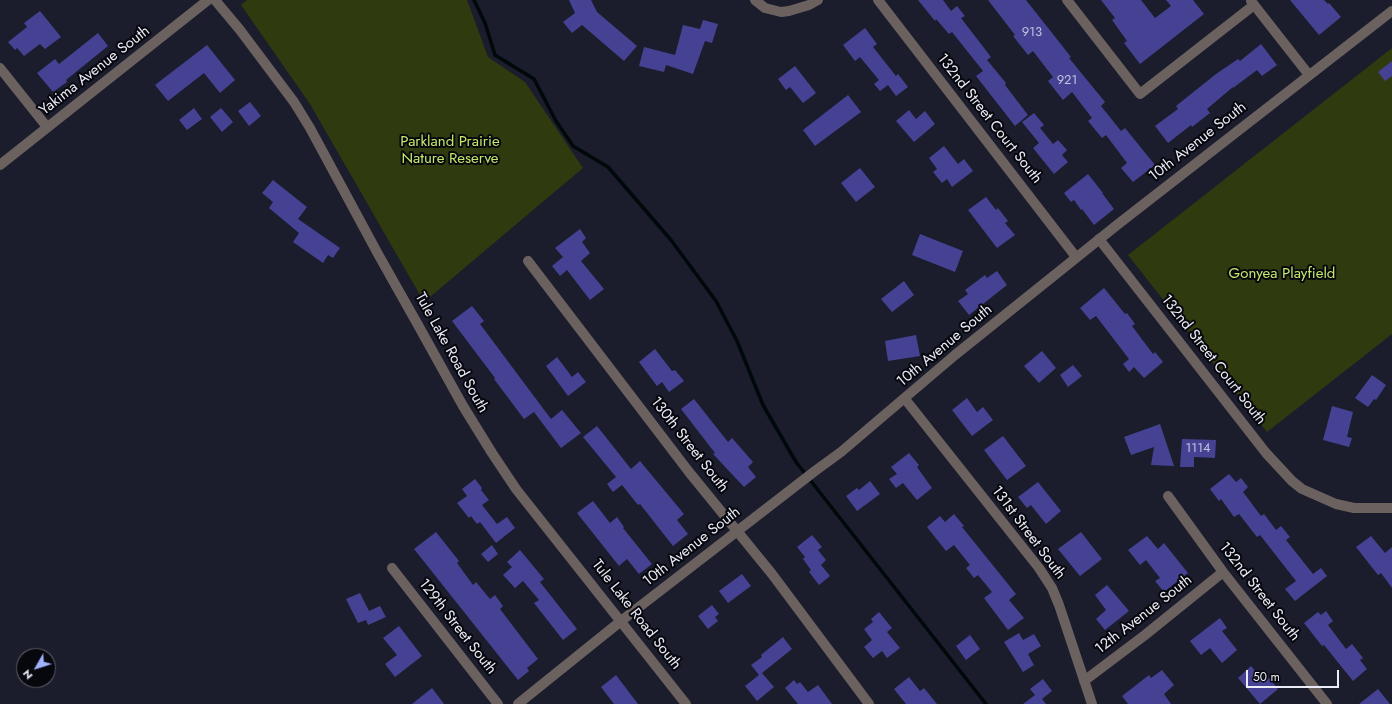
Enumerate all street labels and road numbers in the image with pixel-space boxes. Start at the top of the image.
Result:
street label: Yakima Avenue South [36,22,154,120]
street label: 132nd Street Court South [933,50,1045,188]
street label: 10th Avenue South [1146,98,1250,186]
street label: Tule Lake Road South [411,290,491,416]
street label: 132nd Street Court South [1157,291,1269,429]
street label: 10th Avenue South [894,301,996,391]
street label: 130th Street South [646,394,732,496]
street label: 131st Street South [987,483,1069,583]
street label: 10th Avenue South [640,503,744,591]
street label: 132nd Street South [1215,539,1303,645]
street label: Tule Lake Road South [588,556,684,674]
street label: 12th Avenue South [1092,572,1196,658]
street label: 129th Street South [414,576,500,678]

